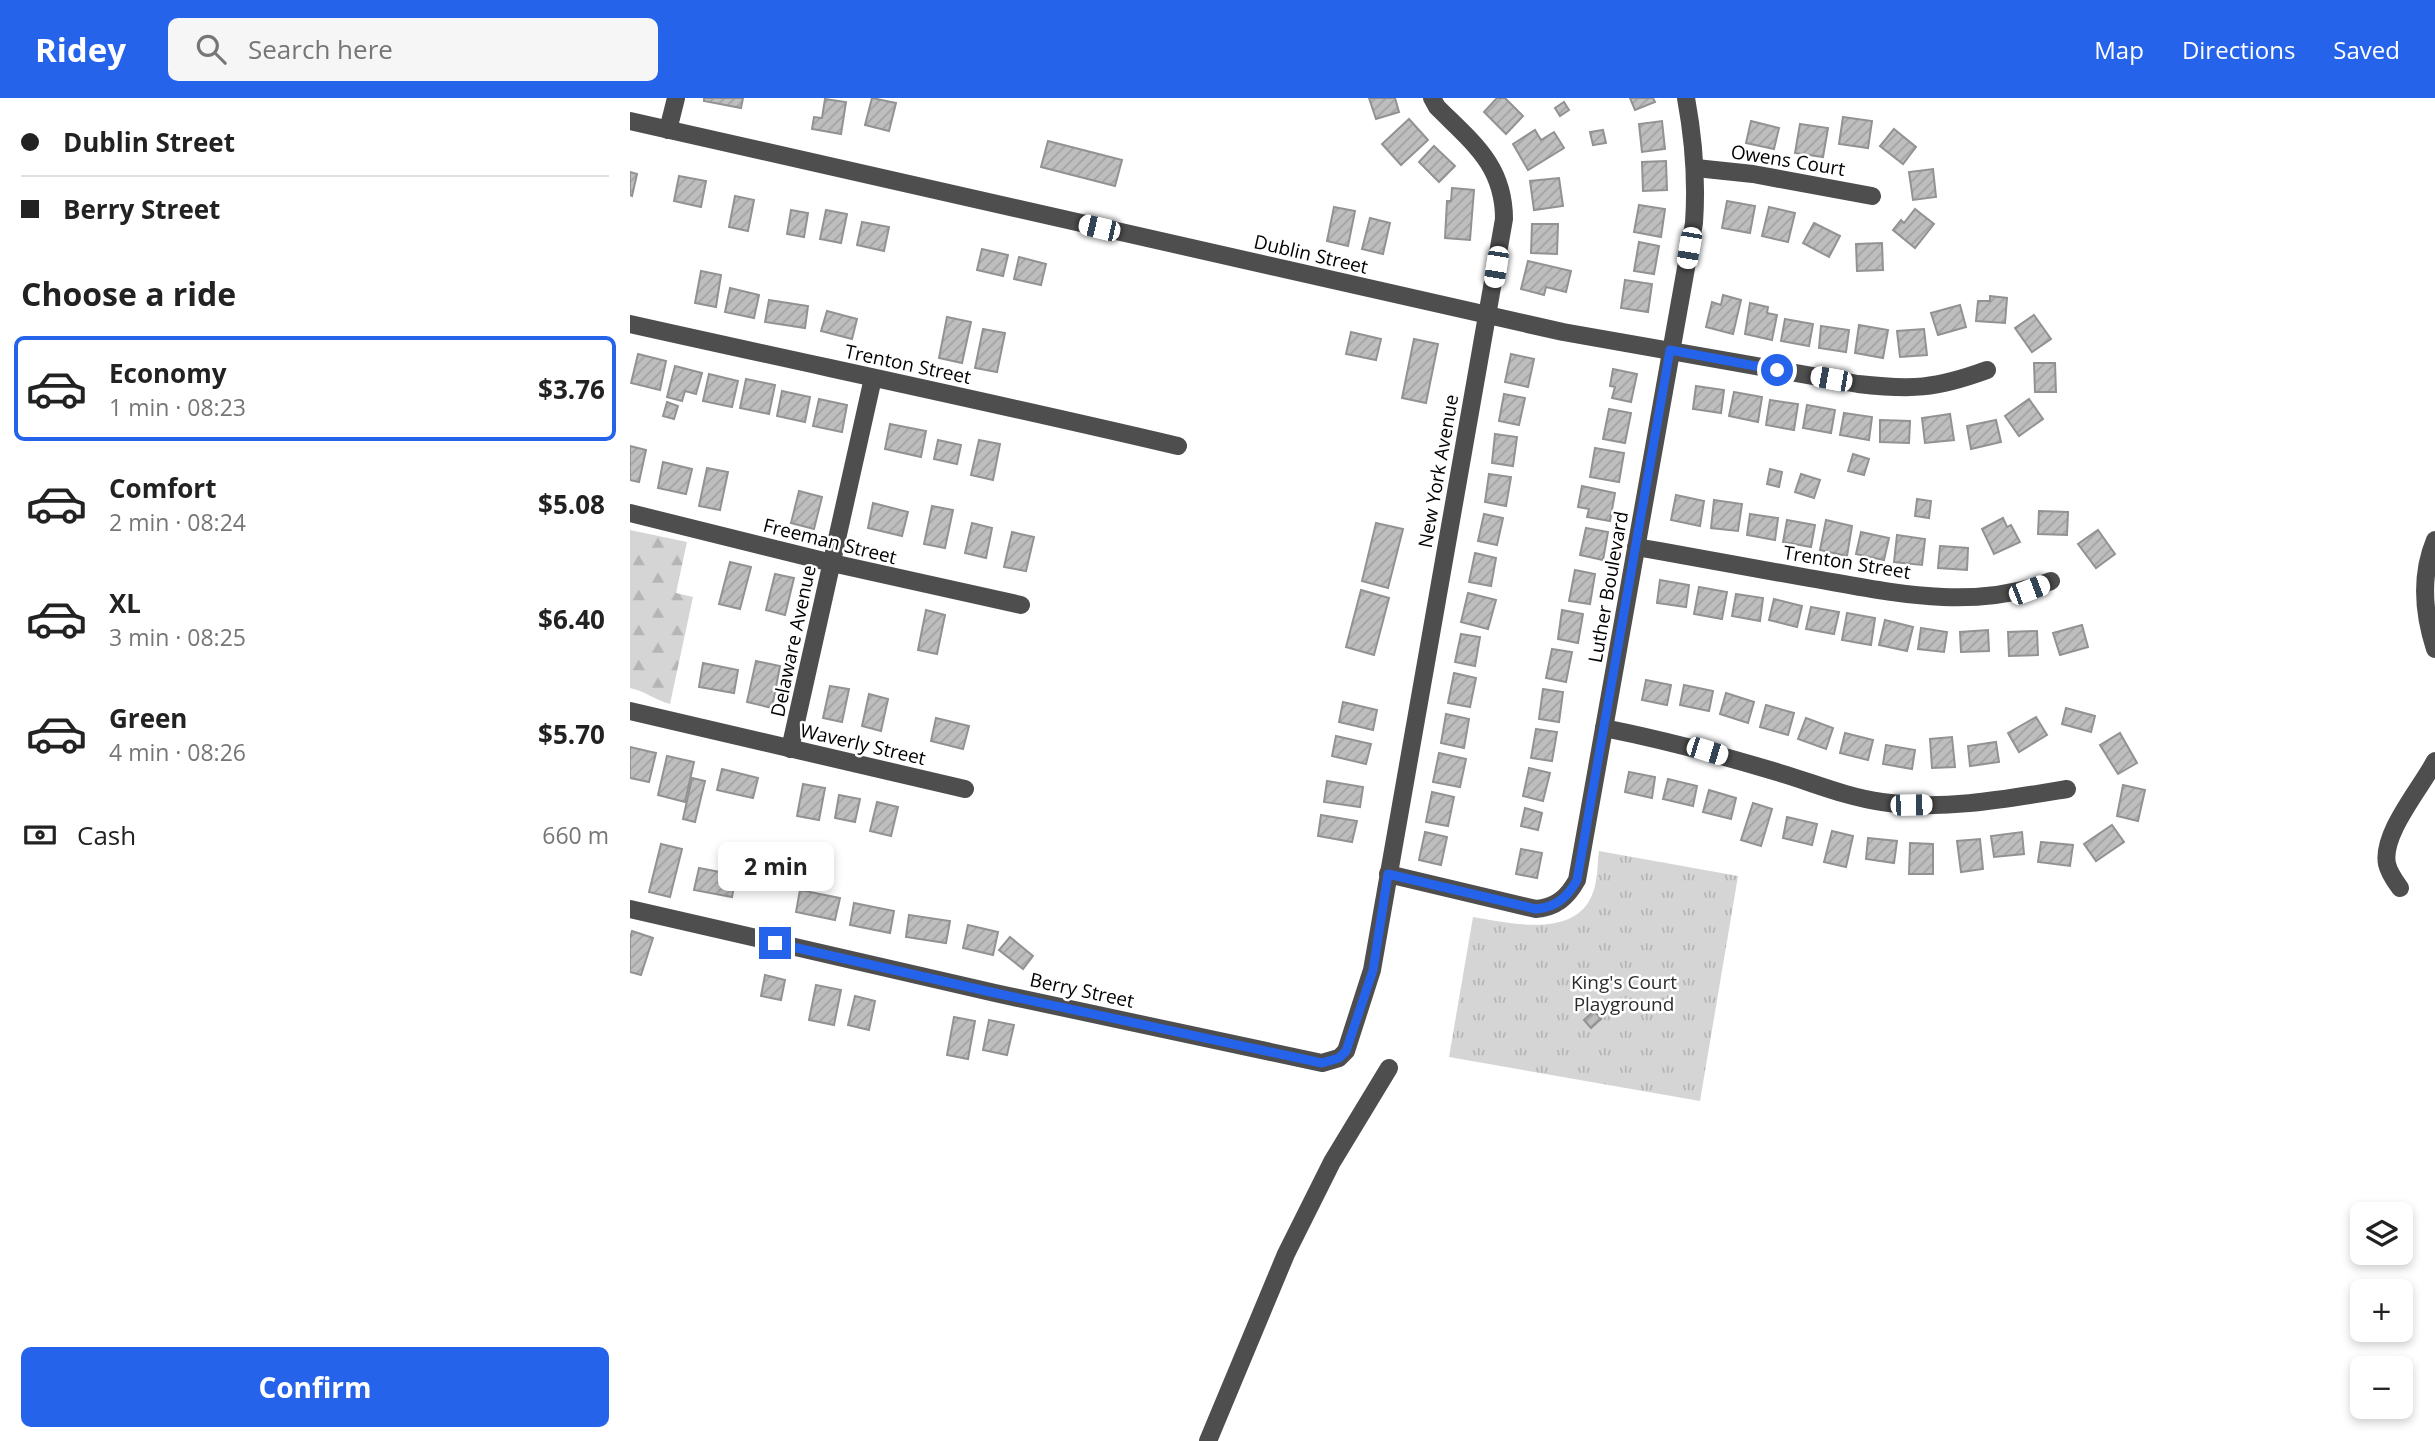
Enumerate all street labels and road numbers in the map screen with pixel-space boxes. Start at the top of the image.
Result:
street label: Owens Court [1729,138,1847,182]
street label: Dublin Street [1251,228,1371,280]
street label: Trenton Street [842,338,974,390]
street label: New York Avenue [1412,392,1464,550]
street label: Luther Boulevard [1582,509,1634,665]
street label: Freeman Street [761,512,900,570]
street label: Trenton Street [1782,539,1913,585]
street label: Delaware Avenue [764,563,822,719]
street label: Waverly Street [798,717,929,771]
street label: Berry Street [1027,966,1137,1014]

